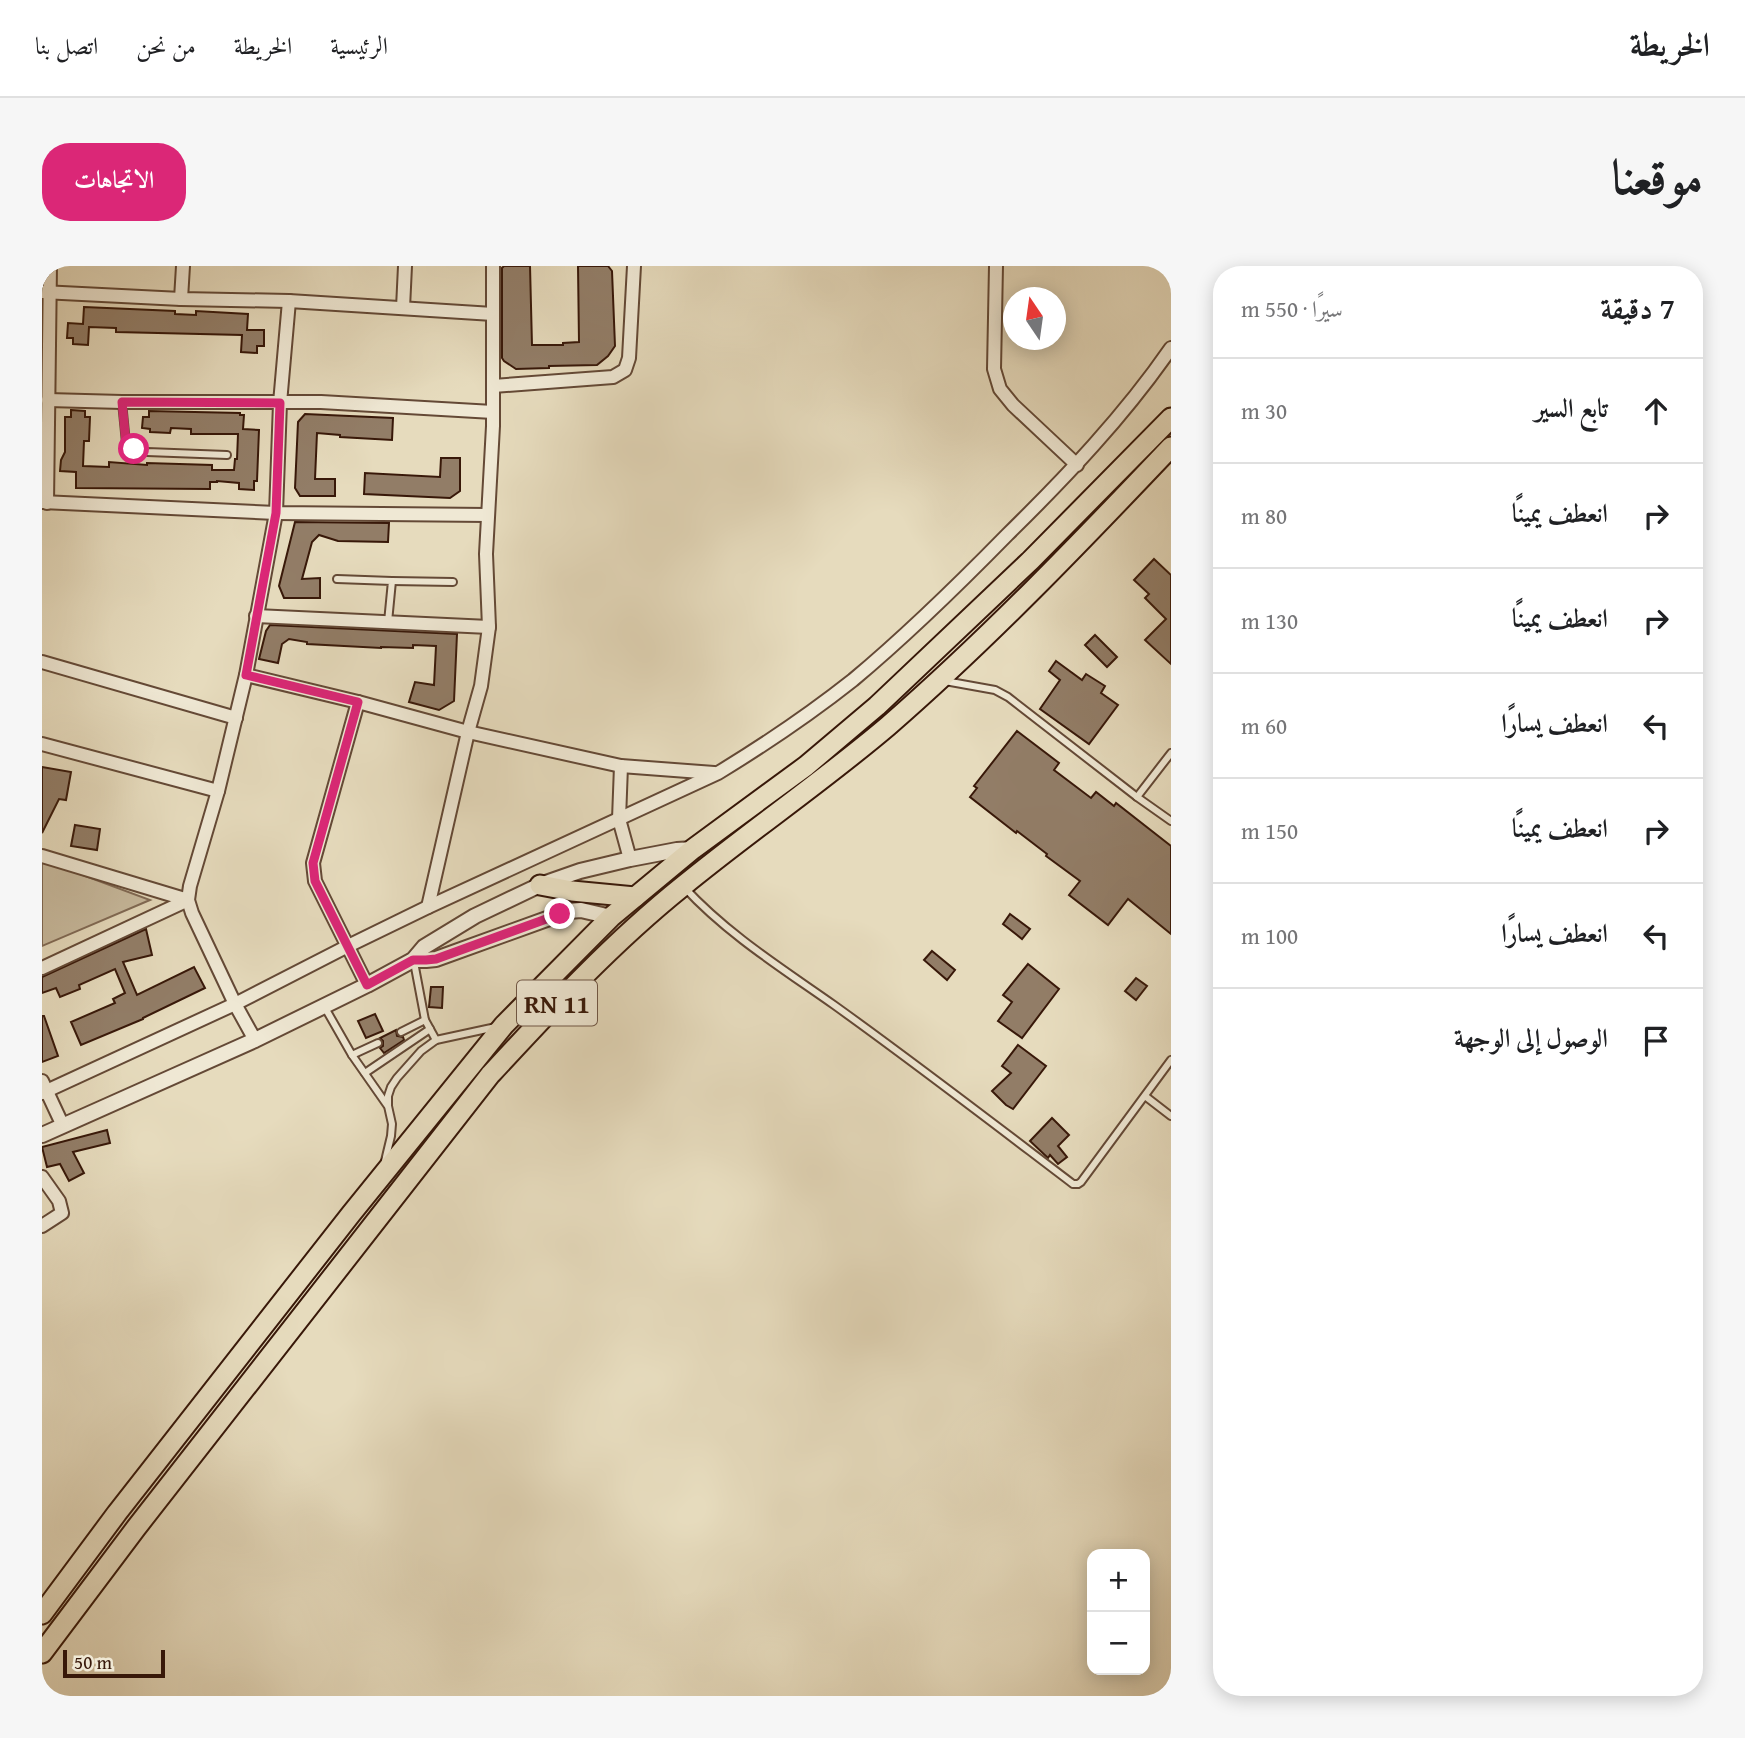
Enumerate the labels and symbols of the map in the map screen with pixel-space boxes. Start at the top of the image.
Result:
north arrow [1003,287,1066,350]
route start [118,433,149,464]
route end [544,898,575,929]
road number: RN 11 [517,981,597,1026]
scale bar [63,1647,164,1679]

